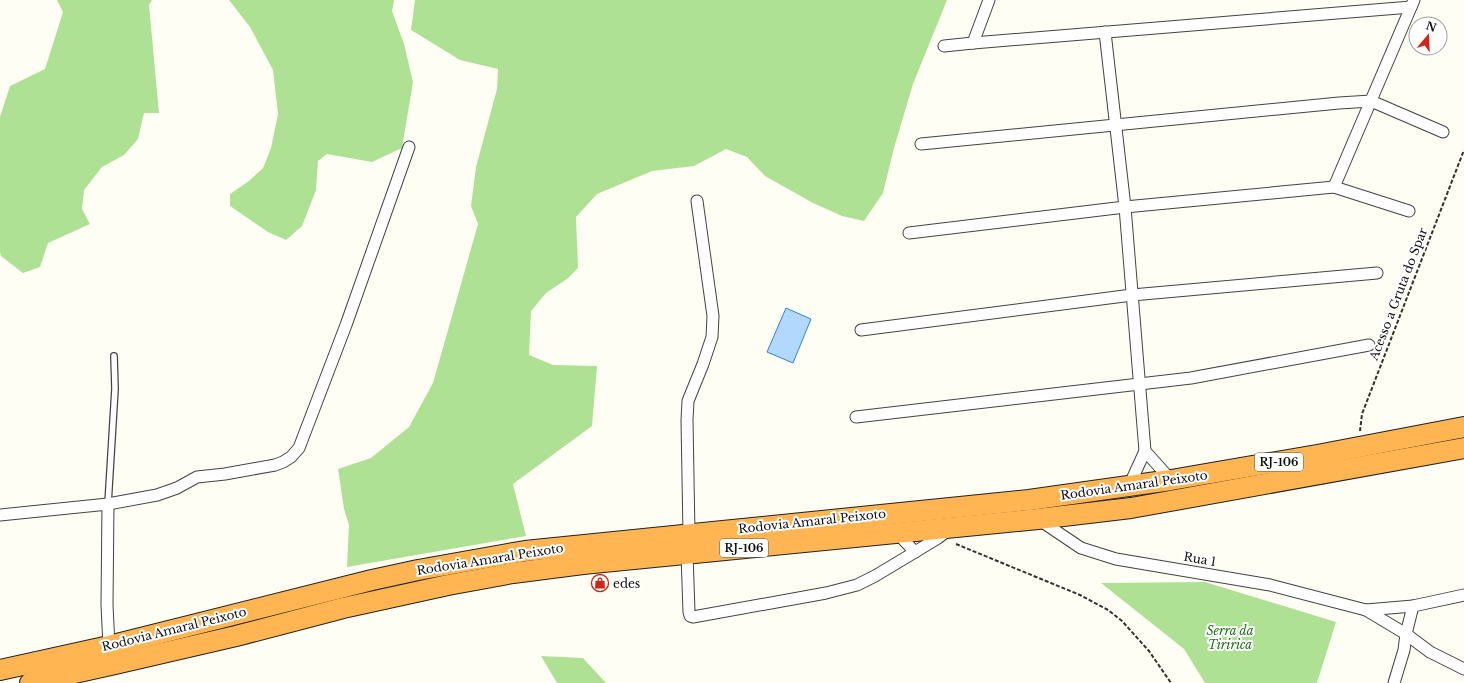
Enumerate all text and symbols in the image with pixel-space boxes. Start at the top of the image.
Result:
north arrow [1408,16,1448,56]
text: N [1424,18,1439,35]
street label: Acesso a Gruta do Spar [1365,225,1430,363]
road number: RJ-106 [1255,453,1303,471]
street label: Rodovia Amaral Peixoto [1059,467,1209,503]
street label: Rodovia Amaral Peixoto [737,506,887,536]
road number: RJ-106 [720,539,768,557]
street label: Rodovia Amaral Peixoto [416,540,565,578]
street label: Rua 1 [1183,549,1217,569]
shop icon: edes [590,573,610,593]
place label: edes [613,576,640,591]
street label: Rodovia Amaral Peixoto [100,604,248,654]
park label: Serra da Tiririca [1206,623,1254,652]

